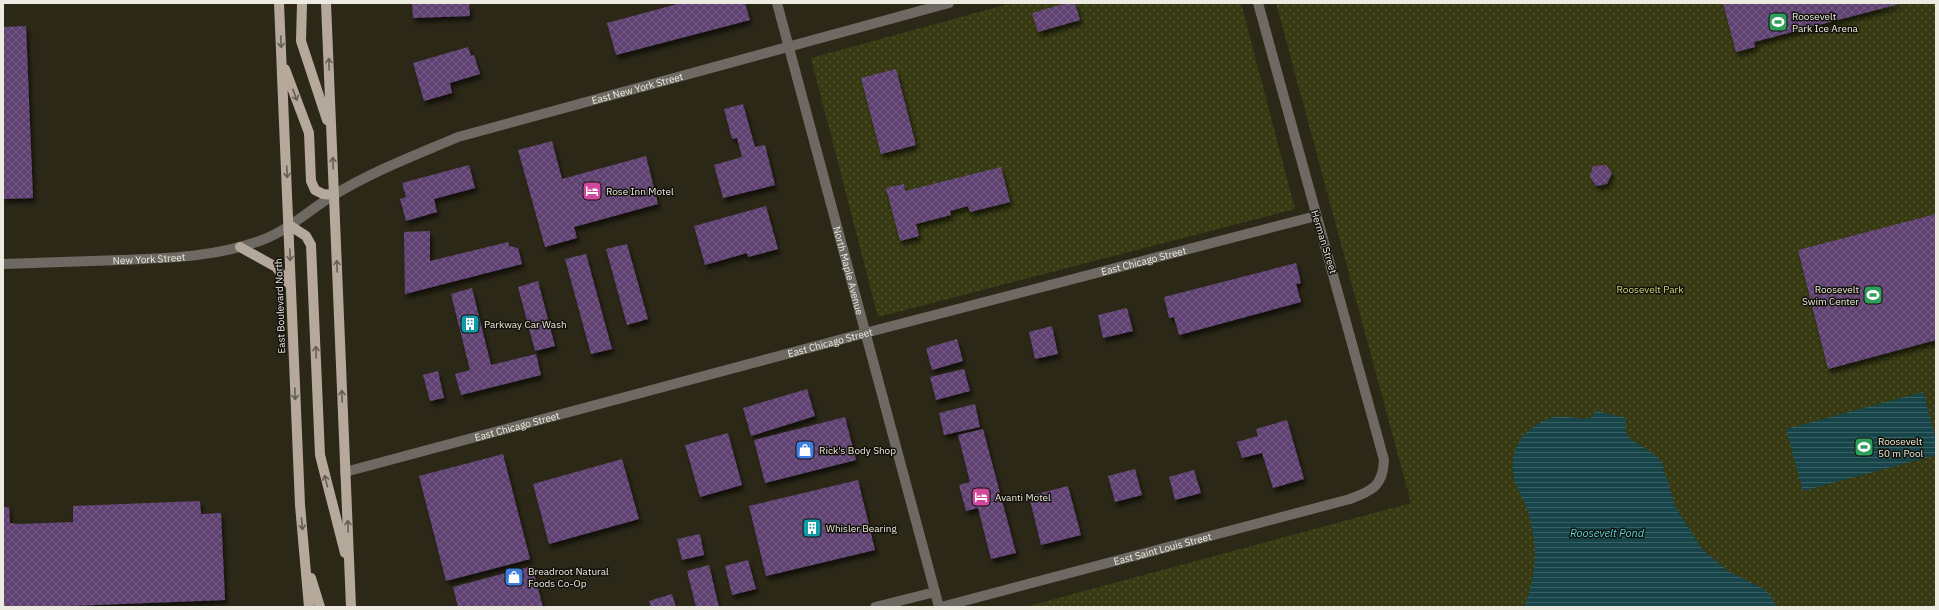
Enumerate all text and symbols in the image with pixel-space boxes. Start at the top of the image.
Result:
place label: Roosevelt Park Ice Arena [1792,10,1859,35]
sports icon: Roosevelt Park Ice Arena [1767,11,1789,33]
one-way arrow [277,35,285,48]
one-way arrow [325,58,332,71]
street label: East New York Street [590,69,685,107]
one-way arrow [292,89,300,101]
one-way arrow [329,157,337,170]
one-way arrow [283,165,291,178]
hotel icon: Rose Inn Motel [581,180,603,202]
place label: Rose Inn Motel [606,185,674,198]
street label: Herman Street [1308,209,1340,276]
street label: North Maple Avenue [831,225,867,317]
street label: East Chicago Street [1100,243,1188,278]
one-way arrow [286,248,293,261]
street label: New York Street [113,250,186,267]
street label: East Boulevard North [272,258,288,354]
one-way arrow [334,260,341,273]
park label: Roosevelt Park [1617,283,1684,296]
place label: Roosevelt Swim Center [1802,283,1859,308]
sports icon: Roosevelt Swim Center [1862,284,1884,306]
building icon: Parkway Car Wash [459,313,481,335]
place label: Parkway Car Wash [484,318,567,331]
street label: East Chicago Street [786,325,874,360]
one-way arrow [312,346,319,359]
one-way arrow [292,387,299,400]
one-way arrow [339,390,346,403]
street label: East Chicago Street [473,408,561,444]
place label: Roosevelt 50 m Pool [1878,435,1924,460]
sports icon: Roosevelt 50 m Pool [1853,436,1875,458]
shop icon: Rick's Body Shop [794,439,816,461]
place label: Rick's Body Shop [819,444,896,457]
one-way arrow [322,475,329,488]
hotel icon: Avanti Motel [970,486,992,508]
place label: Avanti Motel [995,491,1051,504]
one-way arrow [298,517,305,530]
building icon: Whisler Bearing [801,517,823,539]
one-way arrow [344,520,351,533]
place label: Whisler Bearing [826,522,897,535]
water label: Roosevelt Pond [1570,526,1645,540]
street label: East Saint Louis Street [1112,529,1213,568]
place label: Breadroot Natural Foods Co-Op [528,565,609,590]
shop icon: Breadroot Natural Foods Co-Op [503,566,525,588]

